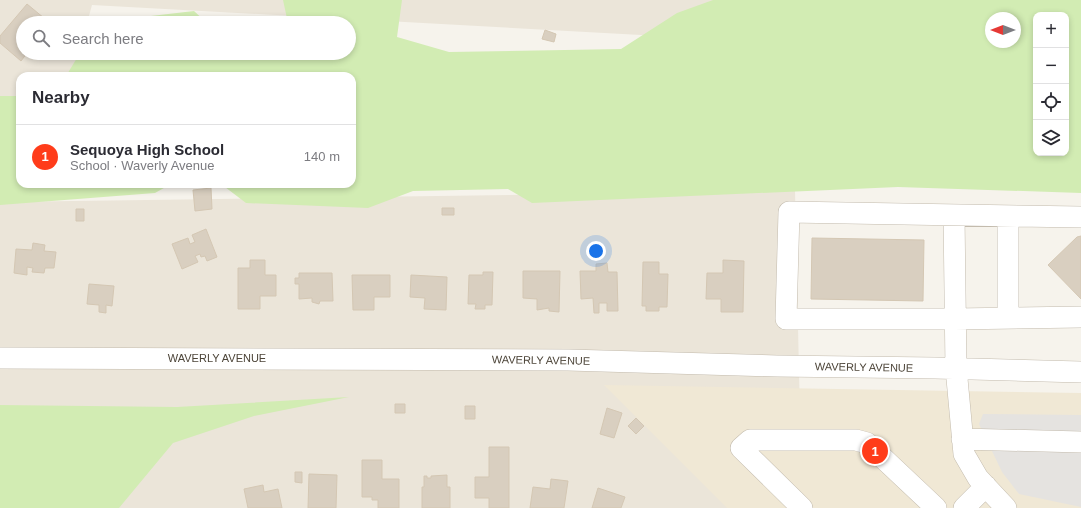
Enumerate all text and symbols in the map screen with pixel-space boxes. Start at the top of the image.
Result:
north arrow [985,12,1021,48]
map controls [1033,12,1069,156]
button: + [1033,12,1069,48]
search box [16,16,356,60]
icon: search [30,27,52,49]
text: Search here [62,30,144,47]
button: − [1033,48,1069,84]
button: locate [1033,84,1069,120]
text: Nearby [32,88,90,107]
button: layers [1033,120,1069,156]
text: Sequoya High School [70,141,224,158]
text: 1 [41,149,49,164]
text: 140 m [304,149,340,164]
text: School · Waverly Avenue [70,158,215,173]
your location [586,241,606,261]
street label: WAVERLY AVENUE [168,352,266,364]
street label: WAVERLY AVENUE [492,353,590,367]
street label: WAVERLY AVENUE [815,360,913,374]
pin: 1 [862,436,888,466]

